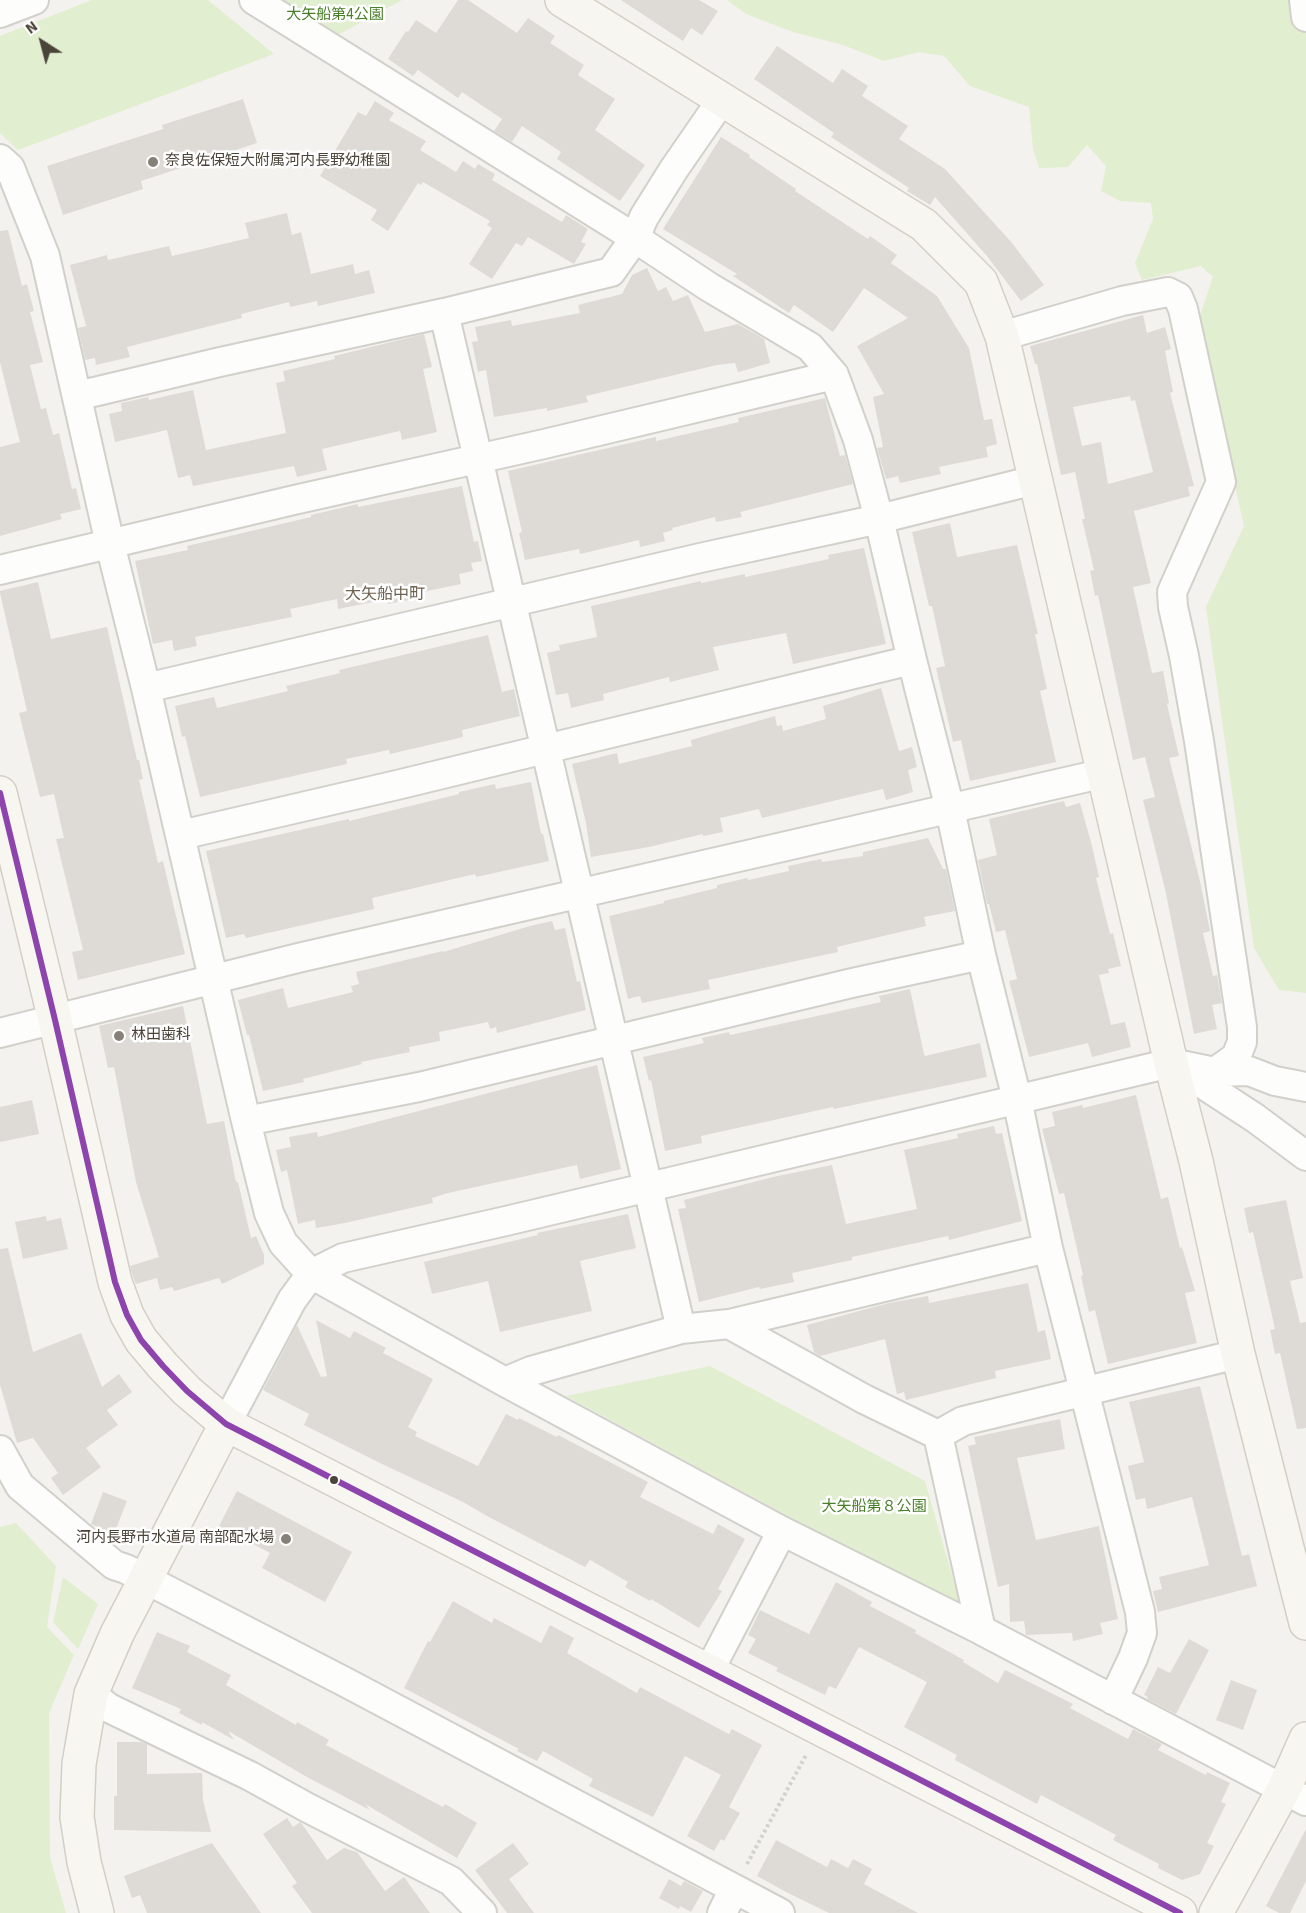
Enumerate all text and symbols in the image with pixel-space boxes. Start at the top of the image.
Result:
park label: 大矢船第4公園 [286,7,384,25]
north arrow [12,12,72,72]
text: N [21,15,42,39]
place label: 奈良佐保短大附属河内長野幼稚園 [165,153,390,171]
marker: 奈良佐保短大附属河内長野幼稚園 [146,155,160,169]
district label: 大矢船中町 [345,585,425,605]
place label: 林田歯科 [131,1027,191,1045]
marker: 林田歯科 [112,1029,126,1043]
unlabelled marker [328,1474,340,1486]
park label: 大矢船第８公園 [822,1499,926,1517]
place label: 河内長野市水道局 南部配水場 [76,1530,274,1548]
marker: 河内長野市水道局 南部配水場 [279,1532,293,1546]

